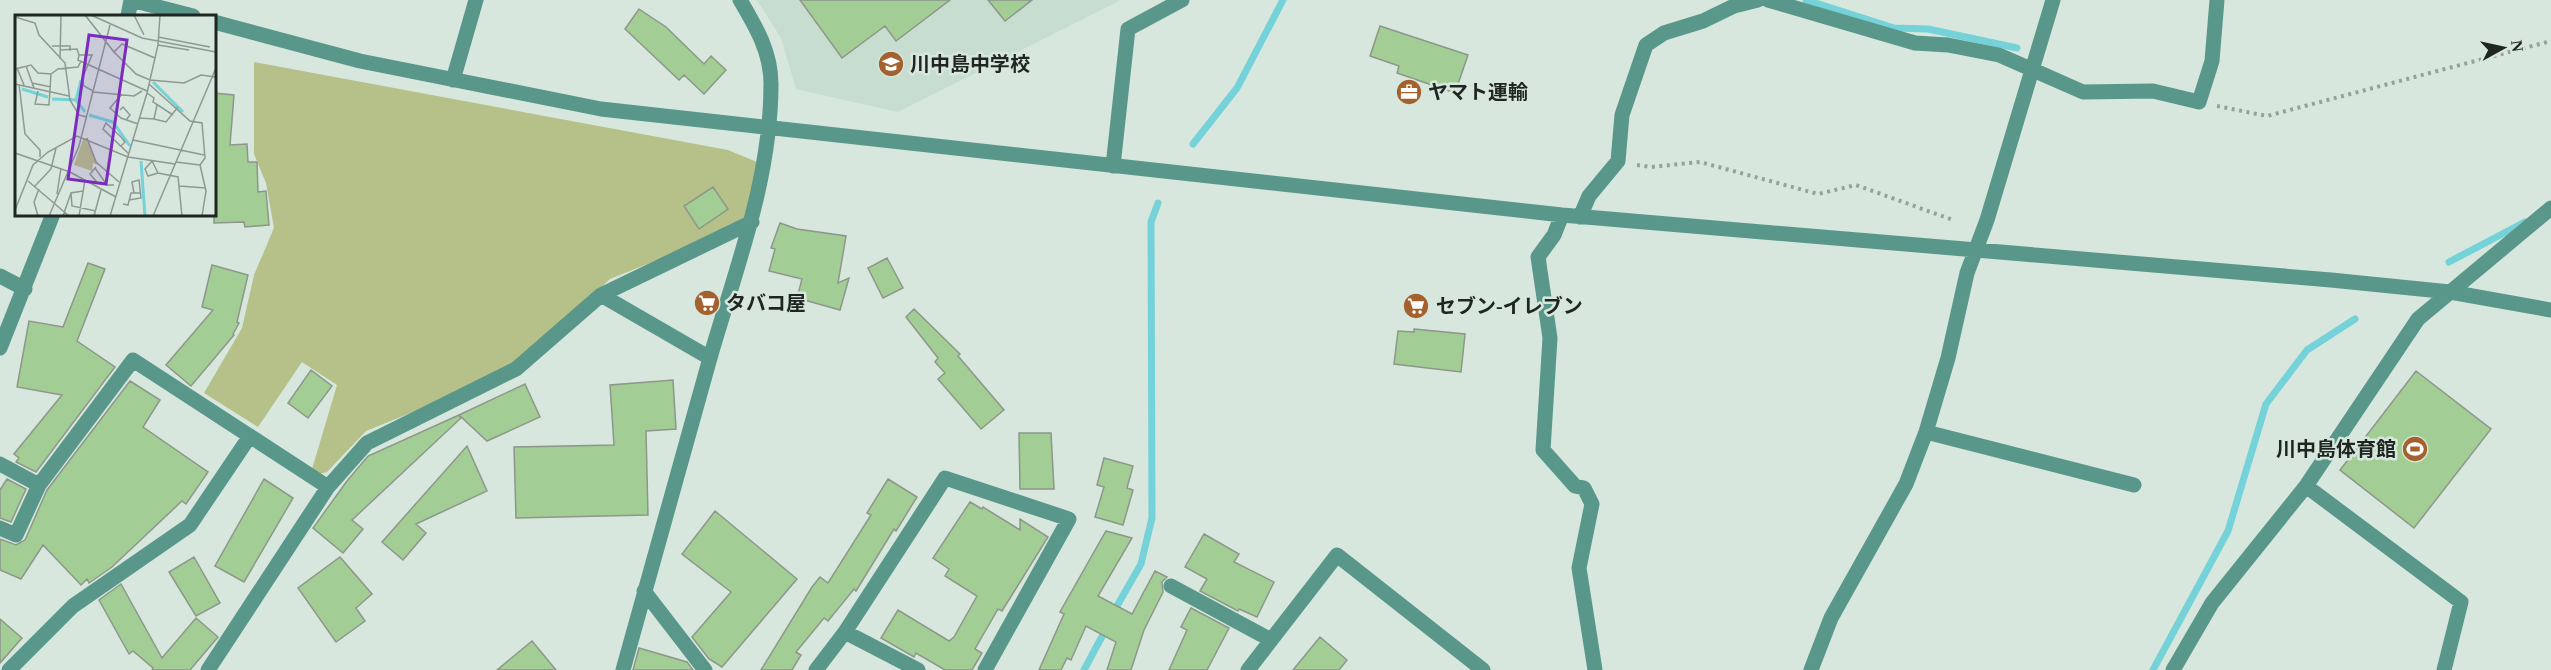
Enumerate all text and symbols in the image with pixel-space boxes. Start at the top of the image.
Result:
inset map [15,15,216,216]
north arrow [2473,18,2533,78]
text: N [2508,39,2527,53]
school or university icon: 川中島中学校 [876,49,906,79]
place label: 川中島中学校 [910,53,1030,75]
office icon: ヤマト運輸 [1394,77,1424,107]
place label: ヤマト運輸 [1428,81,1528,103]
supermarket icon: タバコ屋 [692,288,722,318]
supermarket icon: セブン-イレブン [1401,291,1431,321]
place label: タバコ屋 [726,292,806,314]
place label: セブン-イレブン [1436,295,1583,317]
sports icon: 川中島体育館 [2400,434,2430,464]
place label: 川中島体育館 [2276,438,2396,460]

